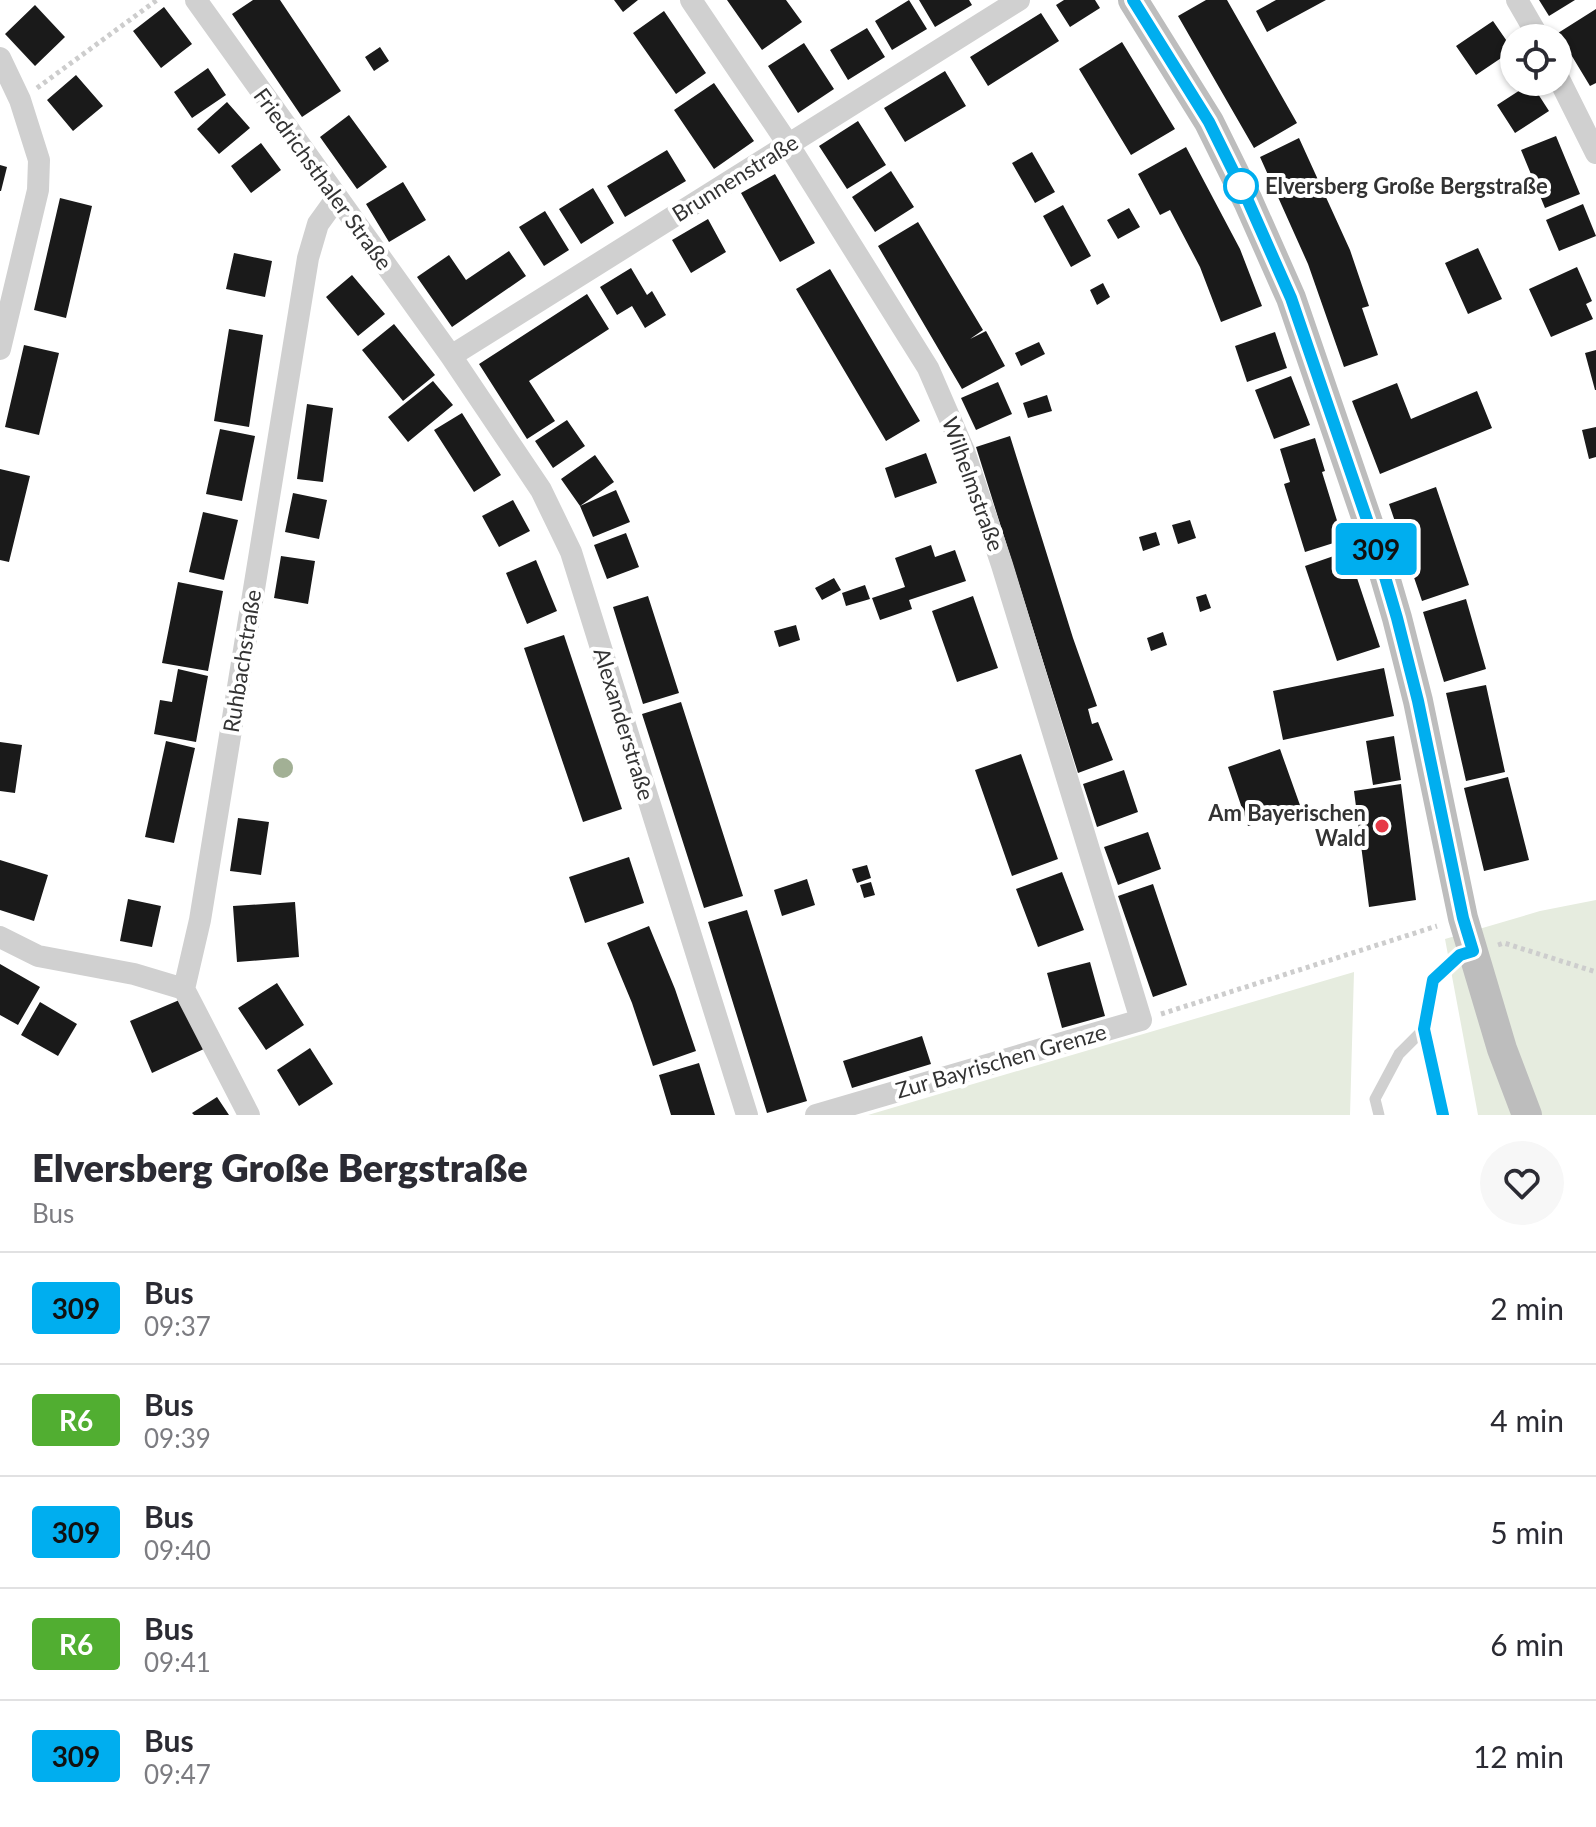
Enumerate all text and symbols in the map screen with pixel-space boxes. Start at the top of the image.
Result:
map controls [1500,24,1572,96]
button: locate [1500,24,1572,96]
street label: Friedrichsthaler Straße [248,83,398,275]
street label: Brunnenstraße [667,128,803,227]
marker: Elversberg Große Bergstraße [1224,169,1258,203]
place label: Elversberg Große Bergstraße [1265,172,1548,199]
street label: Wilhelmstraße [937,413,1010,555]
line badge: 309 [1330,523,1422,575]
text: 309 [1352,532,1400,566]
street label: Ruhbachstraße [217,587,266,734]
street label: Alexanderstraße [588,644,661,803]
place label: Am Bayerischen Wald [1207,799,1366,851]
marker: Am Bayerischen Wald [1373,817,1391,835]
street label: Zur Bayrischen Grenze [892,1017,1109,1104]
button: heart [1480,1141,1564,1225]
text: Elversberg Große Bergstraße [32,1144,528,1190]
text: Bus [32,1197,74,1229]
text: Bus [144,1274,194,1310]
text: 2 min [1490,1290,1564,1326]
text: 309 [52,1291,100,1325]
text: 09:37 [144,1310,211,1342]
text: Bus [144,1386,194,1422]
text: 4 min [1490,1402,1564,1438]
text: R6 [59,1403,93,1437]
text: 09:39 [144,1422,211,1454]
text: Bus [144,1498,194,1534]
text: 5 min [1490,1514,1564,1550]
text: 309 [52,1515,100,1549]
text: 09:40 [144,1534,211,1566]
text: Bus [144,1610,194,1646]
text: 6 min [1490,1626,1564,1662]
text: R6 [59,1627,93,1661]
text: 09:41 [144,1646,211,1678]
text: Bus [144,1722,194,1758]
text: 12 min [1473,1738,1564,1774]
text: 309 [52,1739,100,1773]
text: 09:47 [144,1758,211,1790]

